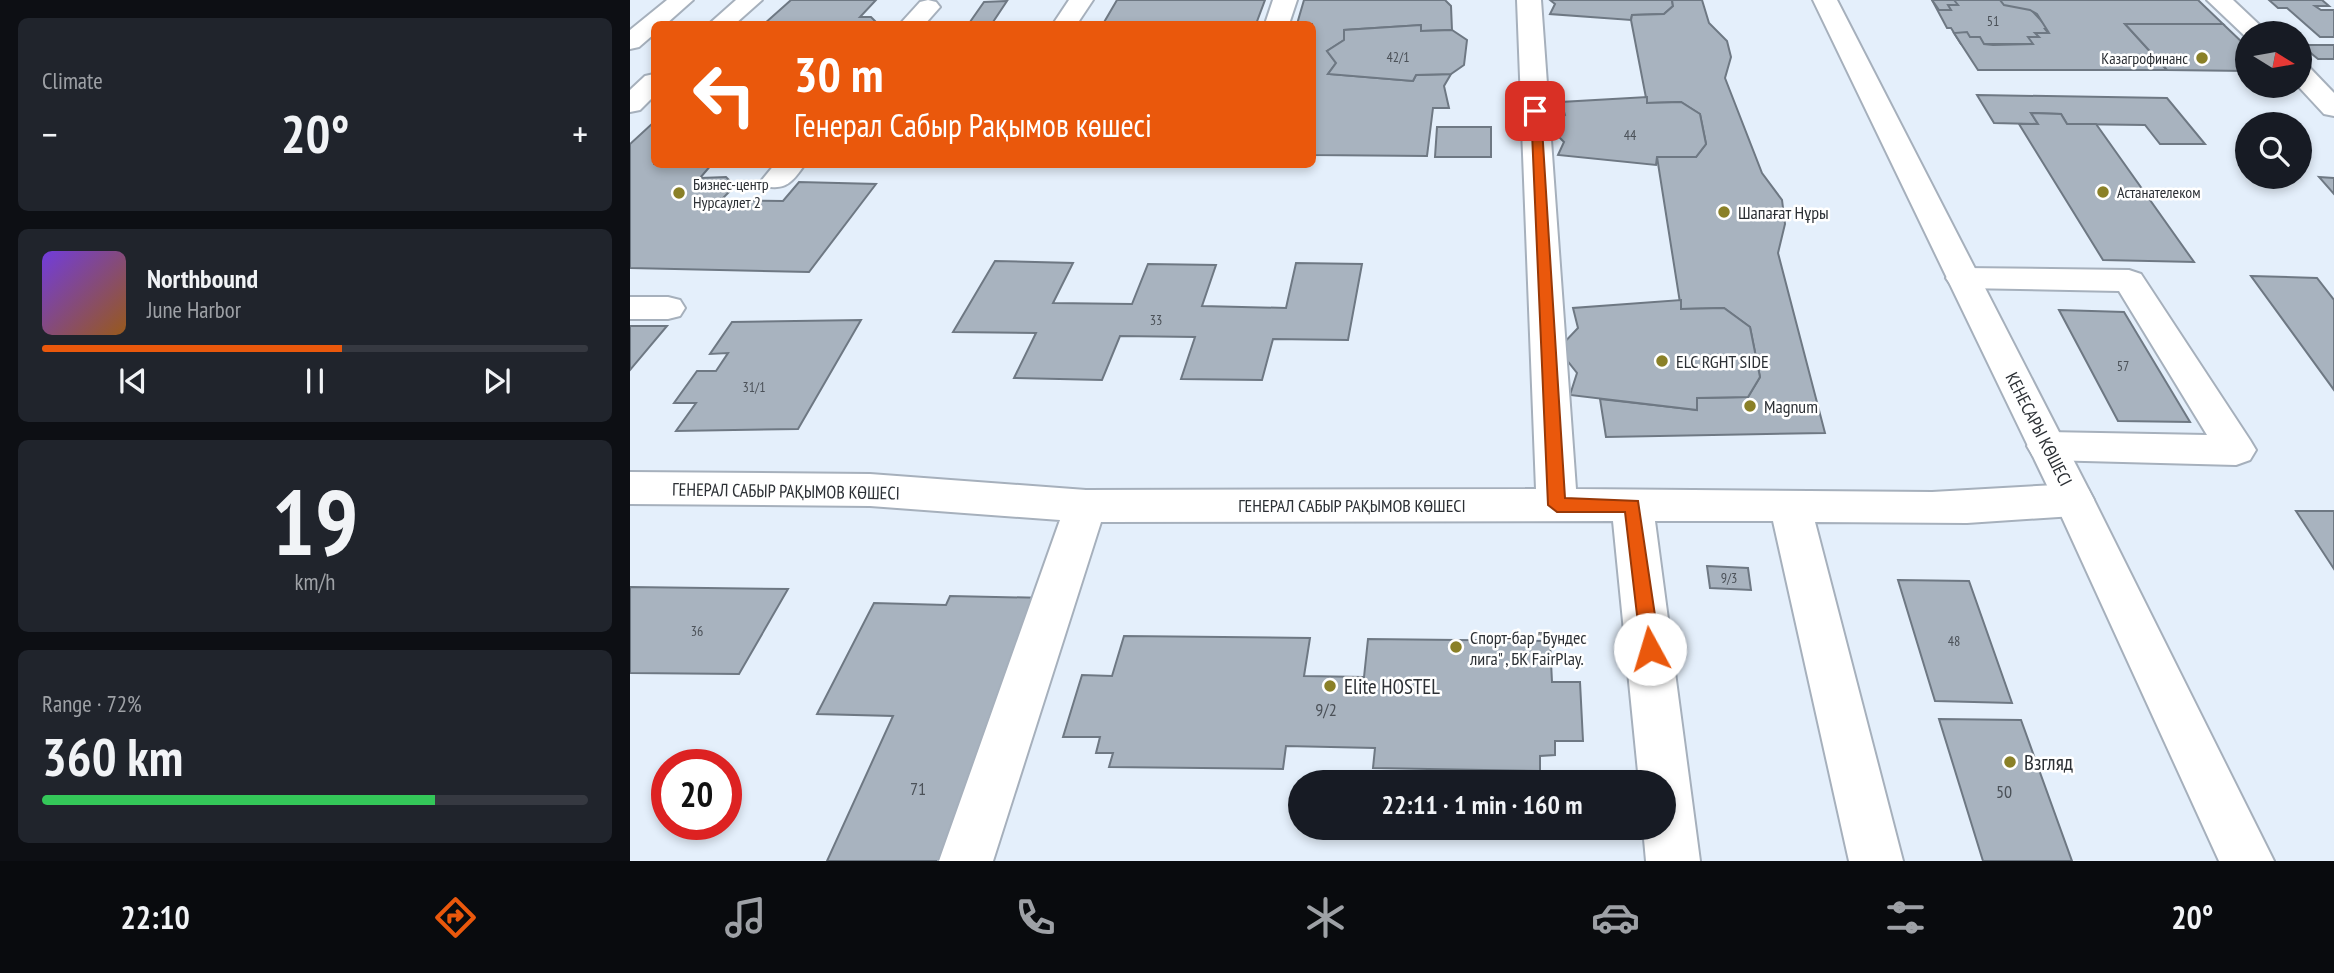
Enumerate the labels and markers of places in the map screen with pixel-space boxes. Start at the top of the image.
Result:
place label: Казагрофинанс [2101,48,2188,68]
marker: Казагрофинанс [2194,50,2210,66]
pin [1505,81,1565,141]
place label: Бизнес-центр Нурсаулет 2 [693,174,769,212]
place label: Астанателеком [2117,182,2201,202]
marker: Астанателеком [2095,184,2111,200]
marker: Бизнес-центр Нурсаулет 2 [671,185,687,201]
place label: Шапағат Нұры [1738,201,1829,224]
marker: Шапағат Нұры [1716,204,1732,220]
place label: ELC RGHT SIDE [1676,350,1769,373]
marker: ELC RGHT SIDE [1654,353,1670,369]
place label: Magnum [1764,395,1818,418]
marker: Magnum [1742,398,1758,414]
place label: Спорт-бар "Бундес лига" , БК FairPlay. [1469,626,1587,670]
marker: Спорт-бар "Бундес лига" , БК FairPlay. [1448,639,1464,655]
place label: Elite HOSTEL [1344,673,1440,700]
marker: Elite HOSTEL [1322,678,1338,694]
place label: Взгляд [2024,749,2073,776]
marker: Взгляд [2002,754,2018,770]

